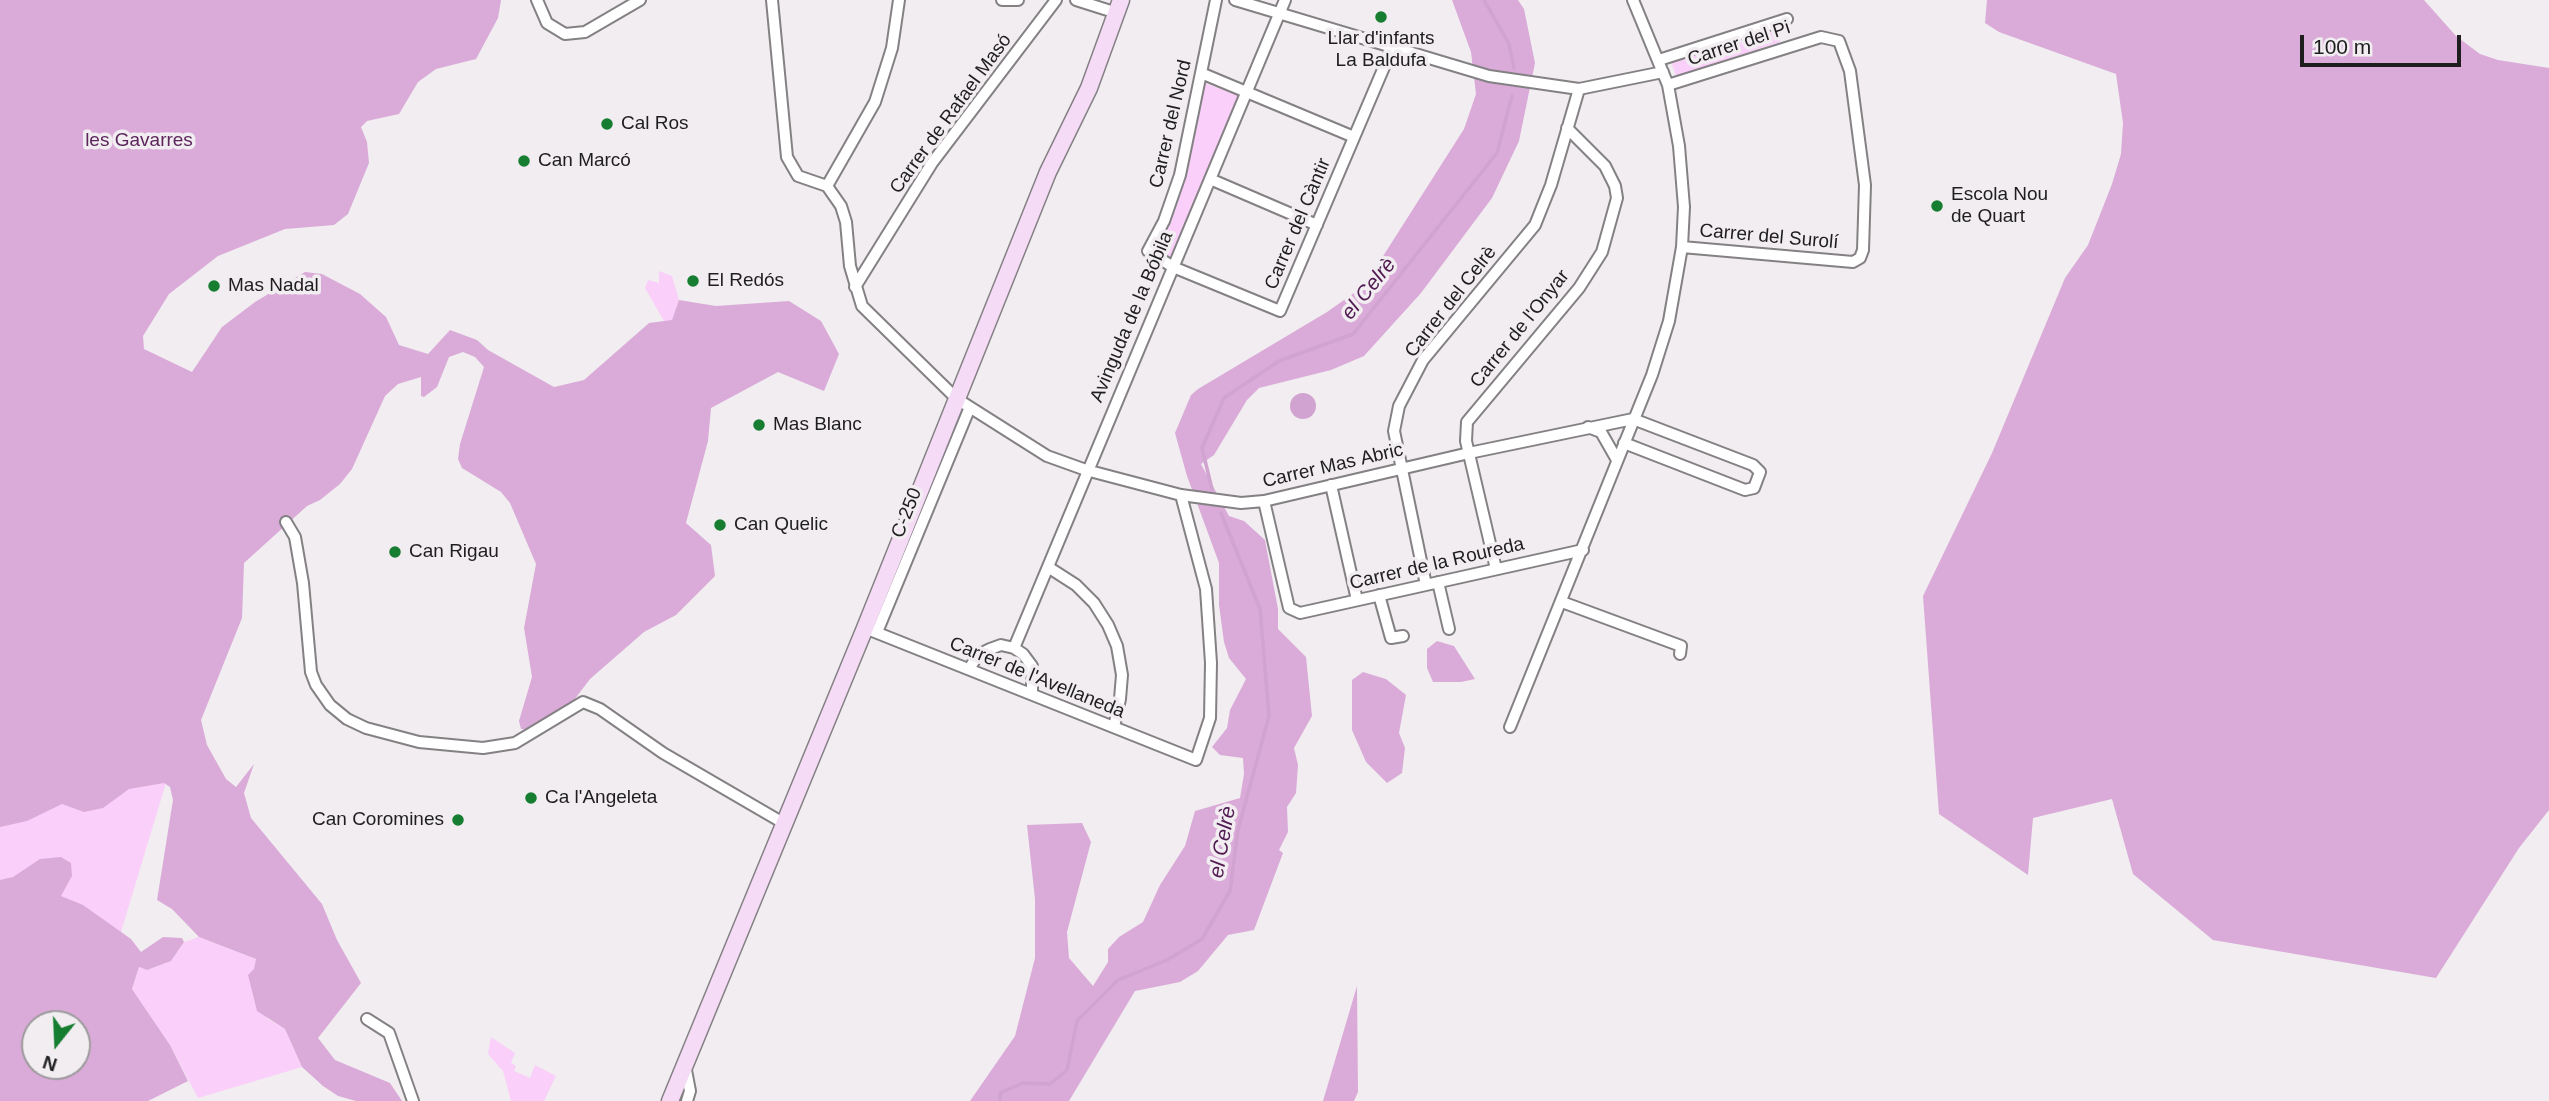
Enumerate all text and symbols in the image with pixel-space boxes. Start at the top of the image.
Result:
marker: Llar d'infants La Baldufa [1373,9,1389,25]
street label: Carrer del Pi [1685,17,1793,71]
scale bar [2304,21,2465,65]
place label: Llar d'infants La Baldufa [1327,28,1435,72]
street label: Carrer de Rafael Masó [885,30,1017,198]
text: 100 m [2313,35,2371,58]
street label: Carrer del Nord [1145,58,1197,190]
place label: Cal Ros [621,113,689,135]
marker: Cal Ros [599,116,615,132]
park label: les Gavarres [85,130,193,152]
place label: Can Marcó [538,150,631,172]
marker: Can Marcó [516,153,532,169]
street label: Carrer del Càntir [1260,155,1336,293]
place label: Escola Nou de Quart [1951,184,2048,228]
marker: Escola Nou de Quart [1929,198,1945,214]
street label: Carrer del Surolí [1699,220,1839,254]
street label: Avinguda de la Bóbila [1086,228,1178,406]
street label: Carrer del Celrè [1400,242,1502,362]
water label: el Celrè [1336,253,1402,325]
street label: Carrer de l'Onyar [1465,265,1575,393]
place label: El Redós [707,270,784,292]
marker: El Redós [685,273,701,289]
place label: Mas Nadal [228,275,319,297]
marker: Mas Nadal [206,278,222,294]
place label: Mas Blanc [773,414,862,436]
marker: Mas Blanc [751,417,767,433]
street label: Carrer Mas Abric [1260,439,1406,493]
street label: C-250 [887,485,927,541]
place label: Can Quelic [734,514,828,536]
marker: Can Quelic [712,517,728,533]
street label: Carrer de la Roureda [1347,533,1527,595]
place label: Can Rigau [409,541,499,563]
marker: Can Rigau [387,544,403,560]
street label: Carrer de l'Avellaneda [946,632,1128,724]
place label: Ca l'Angeleta [545,787,657,809]
marker: Ca l'Angeleta [523,790,539,806]
water label: el Celrè [1204,804,1242,880]
place label: Can Coromines [312,809,444,831]
marker: Can Coromines [450,812,466,828]
north arrow [21,1010,91,1080]
text: N [40,1051,60,1076]

